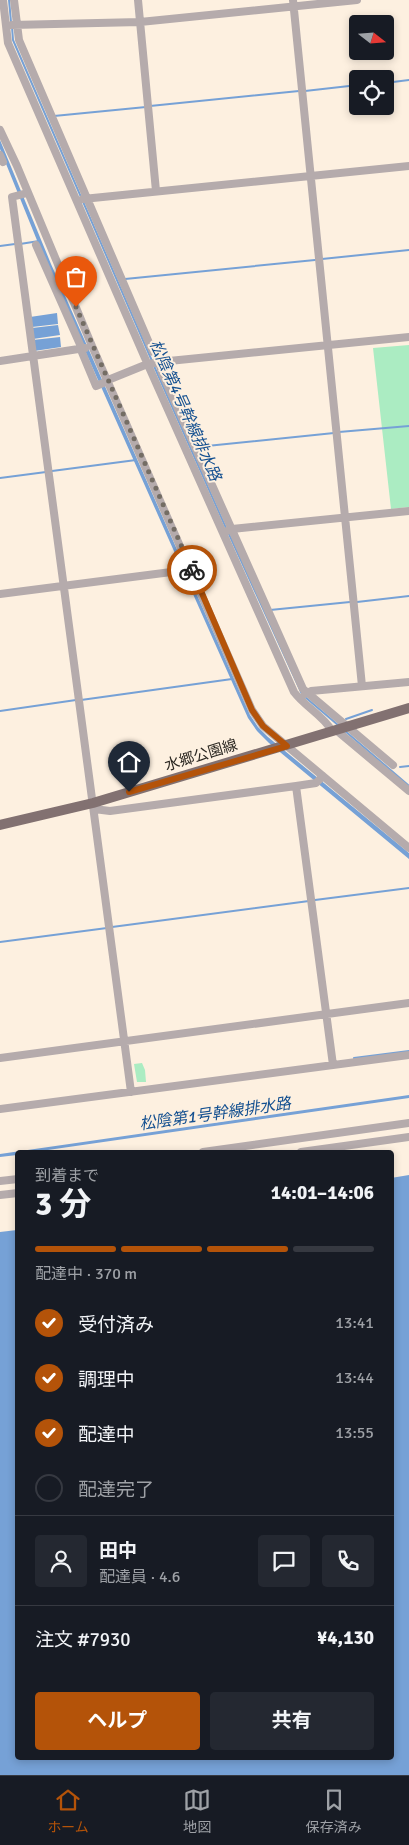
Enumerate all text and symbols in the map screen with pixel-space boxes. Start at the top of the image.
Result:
north arrow [349,15,394,60]
map controls [349,15,394,115]
button: locate [349,70,394,115]
pin [55,256,97,307]
icon: bag [62,263,90,291]
water label: 松陰第4号幹線排水路 [145,337,226,486]
courier [167,545,217,595]
icon: bike [178,556,206,584]
street label: 水郷公園線 [162,735,240,775]
pin [108,741,150,792]
icon: home [115,748,143,776]
water label: 松陰第1号幹線排水路 [138,1093,294,1135]
text: 到着まで [35,1166,99,1186]
text: 14:01–14:06 [271,1181,374,1205]
text: 3 分 [35,1185,91,1224]
text: 配達中 · 370 m [35,1264,137,1284]
icon: check [35,1309,63,1337]
text: 受付済み [78,1313,154,1337]
text: 13:41 [335,1313,374,1333]
icon: check [35,1364,63,1392]
text: 調理中 [78,1368,135,1392]
text: 13:44 [335,1368,374,1388]
icon: check [35,1419,63,1447]
text: 配達中 [78,1423,135,1447]
text: 13:55 [335,1423,374,1443]
text: 配達完了 [78,1478,154,1502]
button: person [35,1535,87,1587]
button: chat [258,1535,310,1587]
button: phone [322,1535,374,1587]
text: 田中 [99,1539,137,1563]
text: 配達員 · 4.6 [99,1567,180,1587]
text: ¥4,130 [317,1626,374,1650]
text: 注文 #7930 [35,1628,130,1652]
button: ヘルプ [35,1692,200,1750]
button: 共有 [210,1692,374,1750]
tab: ホーム [47,1786,89,1836]
tab: 地図 [183,1786,211,1836]
tab: 保存済み [306,1786,362,1836]

